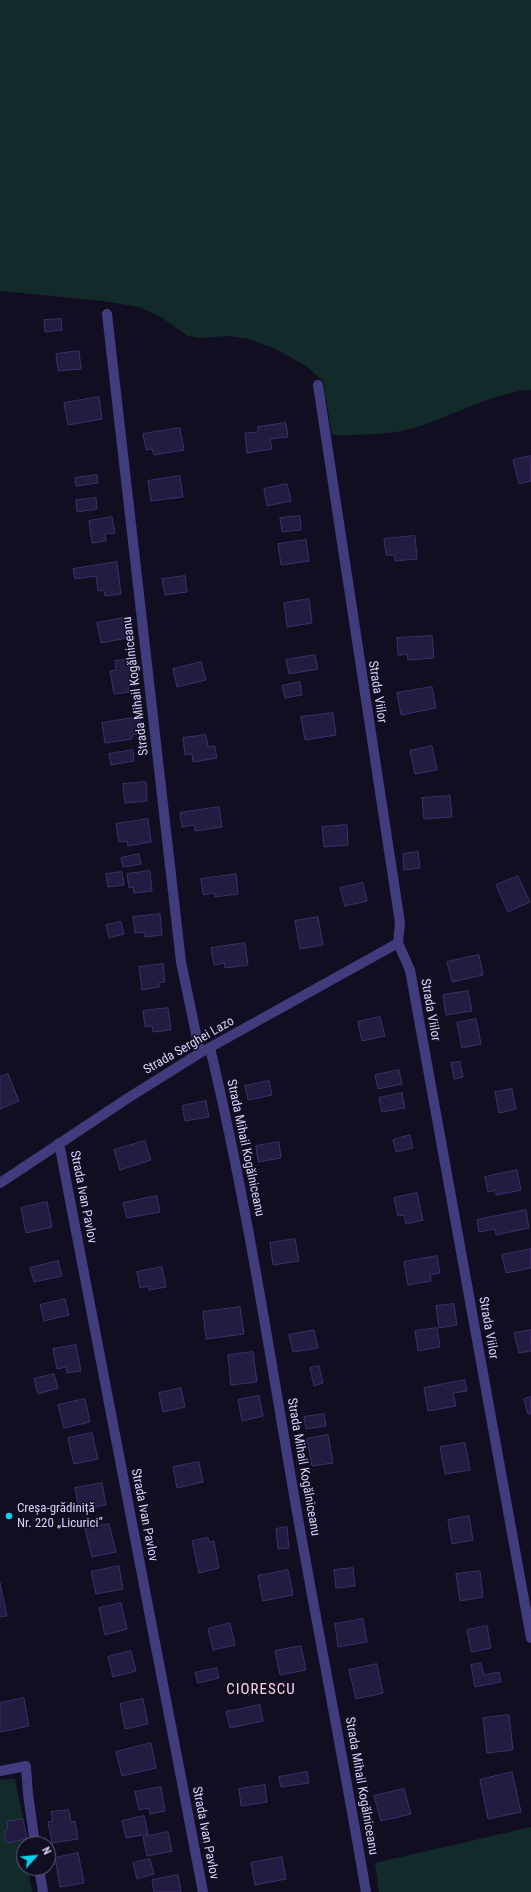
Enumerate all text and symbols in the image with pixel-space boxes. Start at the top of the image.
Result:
street label: Strada Mihail Kogălniceanu [120,616,152,756]
street label: Strada Viilor [364,660,390,724]
street label: Strada Viilor [417,978,443,1042]
street label: Strada Serghei Lazo [141,1014,237,1078]
street label: Strada Mihail Kogălniceanu [223,1078,267,1218]
street label: Strada Ivan Pavlov [66,1149,100,1245]
street label: Strada Viilor [475,1296,501,1360]
street label: Strada Mihail Kogălniceanu [283,1397,323,1537]
street label: Strada Ivan Pavlov [127,1467,161,1563]
place label: Creșa-grădiniță Nr. 220 „Licurici” [17,1501,103,1532]
marker: Creșa-grădiniță Nr. 220 „Licurici” [4,1511,14,1521]
district label: CIORESCU [226,1681,296,1699]
street label: Strada Mihail Kogălniceanu [341,1716,381,1856]
street label: Strada Ivan Pavlov [188,1785,222,1881]
north arrow [16,1836,56,1876]
text: N [39,1845,54,1857]

